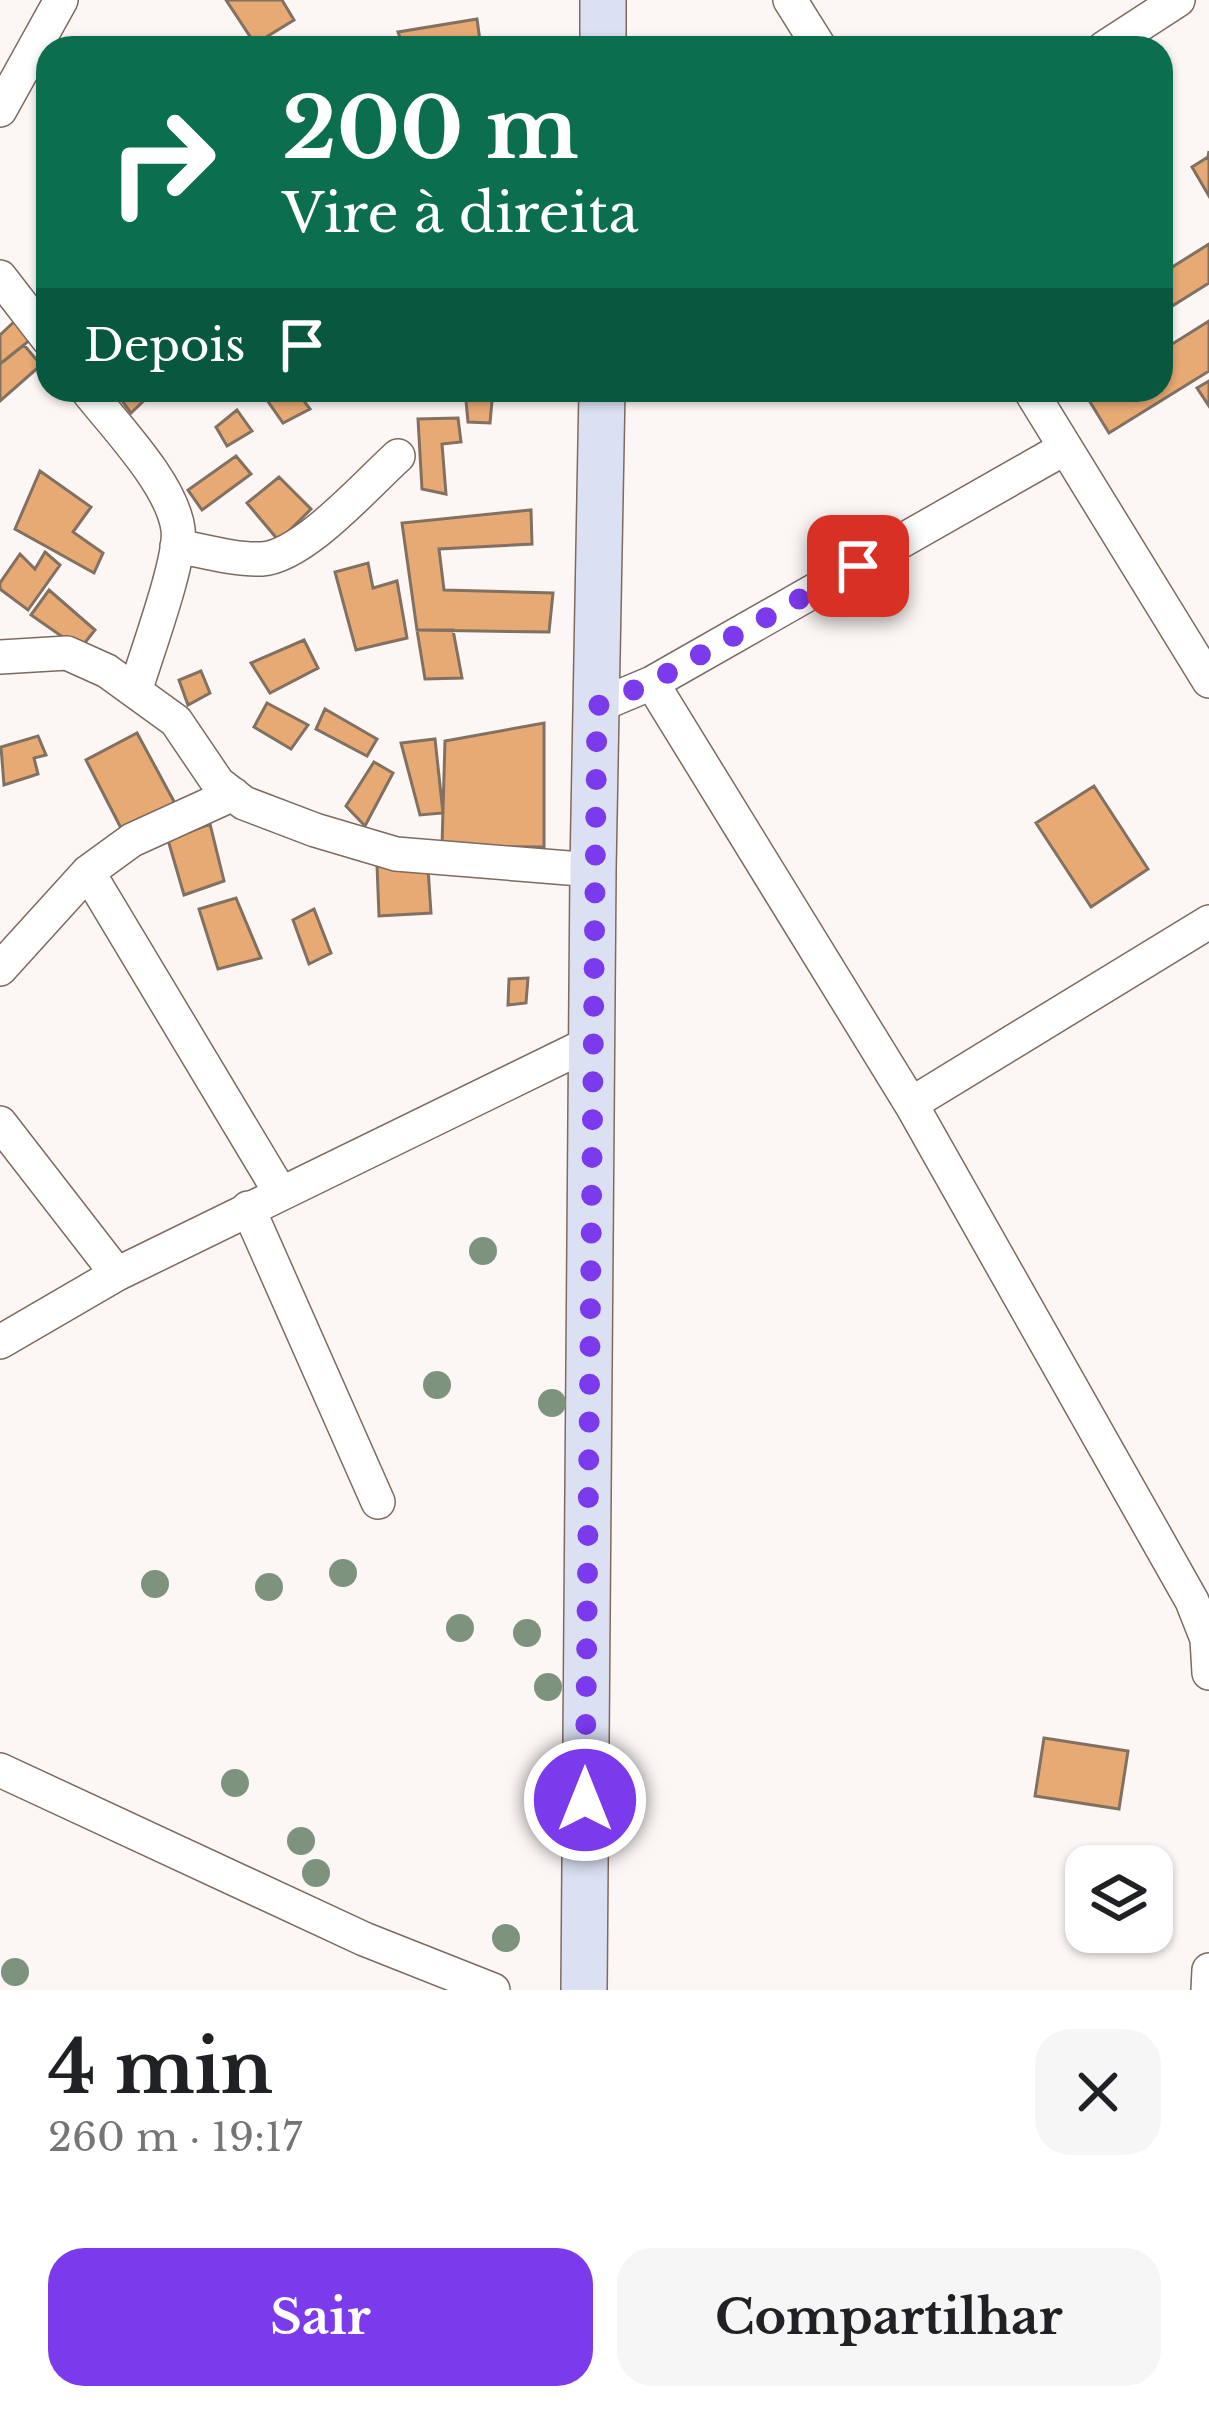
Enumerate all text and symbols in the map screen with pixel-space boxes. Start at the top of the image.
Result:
text: 200 m [282,77,579,181]
icon: right [84,84,240,240]
text: Vire à direita [282,180,638,247]
icon: arrive [269,312,335,378]
text: Depois [84,317,245,373]
pin [807,515,909,617]
icon: arrive [825,533,891,599]
position arrow [522,1737,648,1863]
map controls [1065,1845,1173,1953]
button: layers [1065,1845,1173,1953]
text: 4 min [48,2023,273,2112]
button: close [1035,2029,1161,2155]
text: 260 m · 19:17 [48,2113,302,2162]
button: Sair [48,2248,593,2386]
button: Compartilhar [617,2248,1161,2386]

